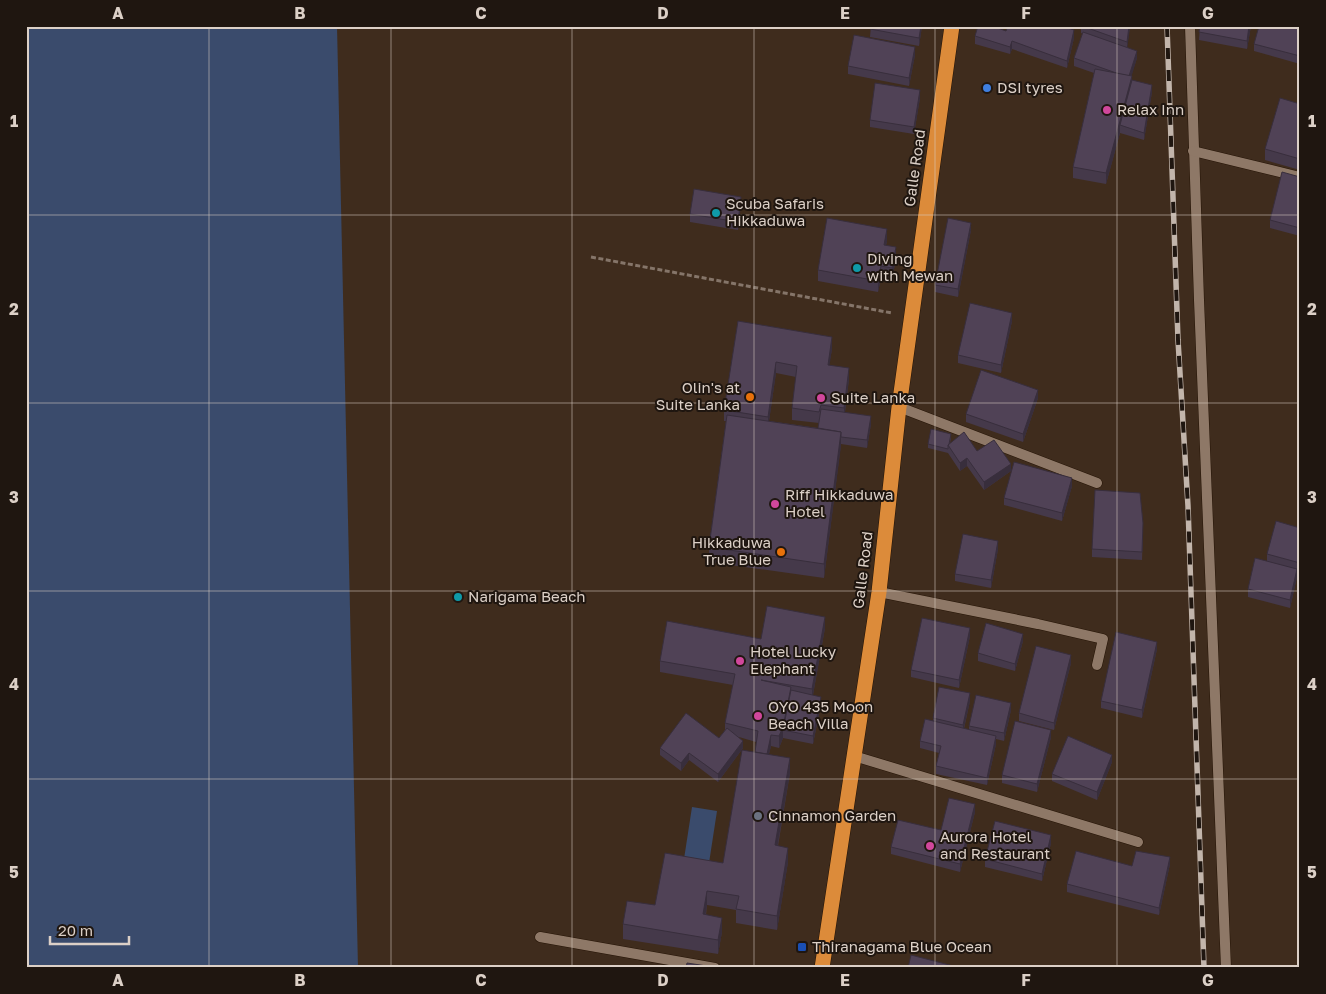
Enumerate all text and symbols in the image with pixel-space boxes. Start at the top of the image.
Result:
text: A [112,3,124,23]
text: B [294,3,306,23]
text: C [475,3,487,23]
text: D [657,3,669,23]
text: E [840,3,850,23]
text: F [1021,3,1031,23]
text: G [1202,3,1214,23]
place label: DSI tyres [997,78,1063,96]
marker: DSI tyres [981,82,993,94]
place label: Relax Inn [1117,100,1184,118]
marker: Relax Inn [1101,104,1113,116]
text: 1 [10,111,18,131]
text: 1 [1308,111,1316,131]
street label: Galle Road [900,128,928,208]
place label: Scuba Safaris Hikkaduwa [726,194,824,229]
marker: Scuba Safaris Hikkaduwa [710,207,722,219]
place label: Diving with Mewan [867,249,953,284]
marker: Diving with Mewan [851,262,863,274]
text: 2 [9,299,19,319]
text: 2 [1307,299,1317,319]
place label: Olin's at Suite Lanka [656,378,740,413]
place label: Suite Lanka [831,388,915,406]
marker: Olin's at Suite Lanka [744,391,756,403]
marker: Suite Lanka [815,392,827,404]
place label: Riff Hikkaduwa Hotel [785,485,893,520]
text: 3 [9,487,19,507]
text: 3 [1307,487,1317,507]
marker: Riff Hikkaduwa Hotel [769,498,781,510]
street label: Galle Road [848,530,876,610]
place label: Hikkaduwa True Blue [692,533,771,568]
marker: Hikkaduwa True Blue [775,546,787,558]
place label: Narigama Beach [468,587,586,605]
marker: Narigama Beach [452,591,464,603]
place label: Hotel Lucky Elephant [750,642,837,677]
marker: Hotel Lucky Elephant [734,655,746,667]
text: 4 [9,674,19,694]
text: 4 [1307,674,1317,694]
place label: OYO 435 Moon Beach Villa [768,697,873,732]
marker: OYO 435 Moon Beach Villa [752,710,764,722]
place label: Cinnamon Garden [768,806,896,824]
marker: Cinnamon Garden [752,810,764,822]
place label: Aurora Hotel and Restaurant [940,827,1050,862]
marker: Aurora Hotel and Restaurant [924,840,936,852]
text: 5 [9,862,19,882]
text: 5 [1307,862,1317,882]
scale bar [50,914,129,946]
text: 20 m [58,921,93,939]
place label: Thiranagama Blue Ocean [812,937,992,955]
marker: Thiranagama Blue Ocean [796,941,808,953]
text: A [112,970,124,990]
text: B [294,970,306,990]
text: C [475,970,487,990]
text: D [657,970,669,990]
text: E [840,970,850,990]
text: F [1021,970,1031,990]
text: G [1202,970,1214,990]

